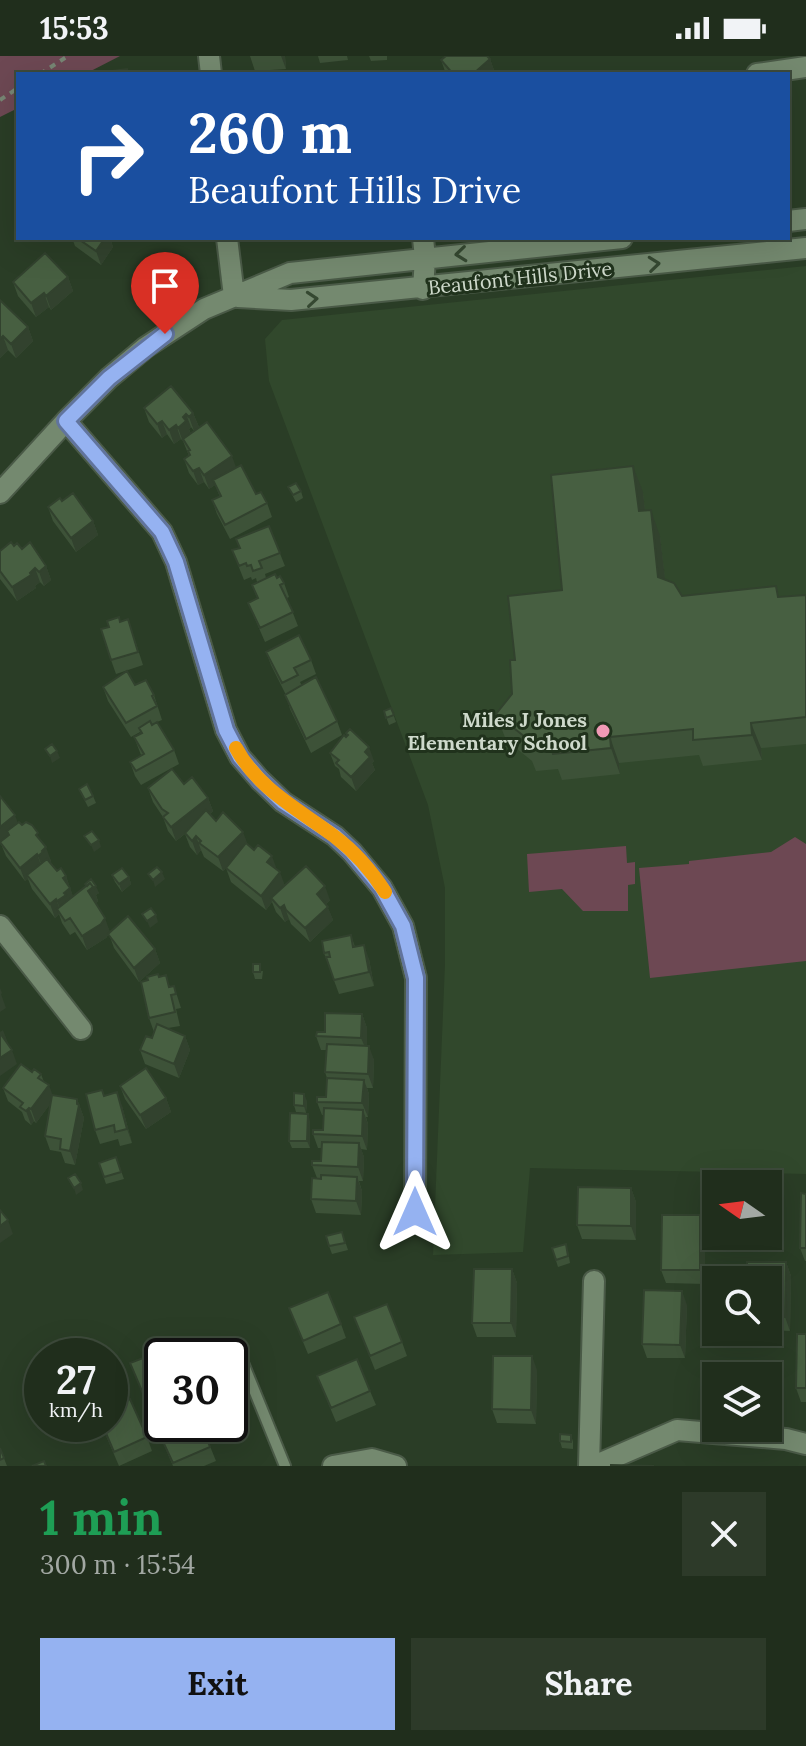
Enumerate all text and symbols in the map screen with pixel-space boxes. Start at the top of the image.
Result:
text: 15:53 [40,9,109,47]
text: 260 m [188,97,352,168]
icon: right [56,104,160,208]
text: Beaufont Hills Drive [188,167,521,213]
one-way arrow [454,246,467,263]
pin [131,252,199,334]
street label: Beaufont Hills Drive [427,255,614,300]
one-way arrow [648,255,661,272]
icon: arrive [143,264,187,308]
one-way arrow [306,290,319,307]
place label: Miles J Jones Elementary School [407,707,587,755]
marker: Miles J Jones Elementary School [594,722,612,740]
position arrow [373,1170,457,1254]
north arrow [702,1170,782,1250]
map controls [702,1170,782,1442]
button: search [702,1266,782,1346]
speed limit sign: 30 [144,1338,248,1442]
text: 27 [56,1354,96,1405]
button: layers [702,1362,782,1442]
text: km/h [49,1397,103,1422]
text: 1 min [40,1487,163,1548]
button: close [682,1492,766,1576]
text: 300 m · 15:54 [40,1548,195,1581]
button: Exit [40,1638,395,1730]
button: Share [411,1638,766,1730]

